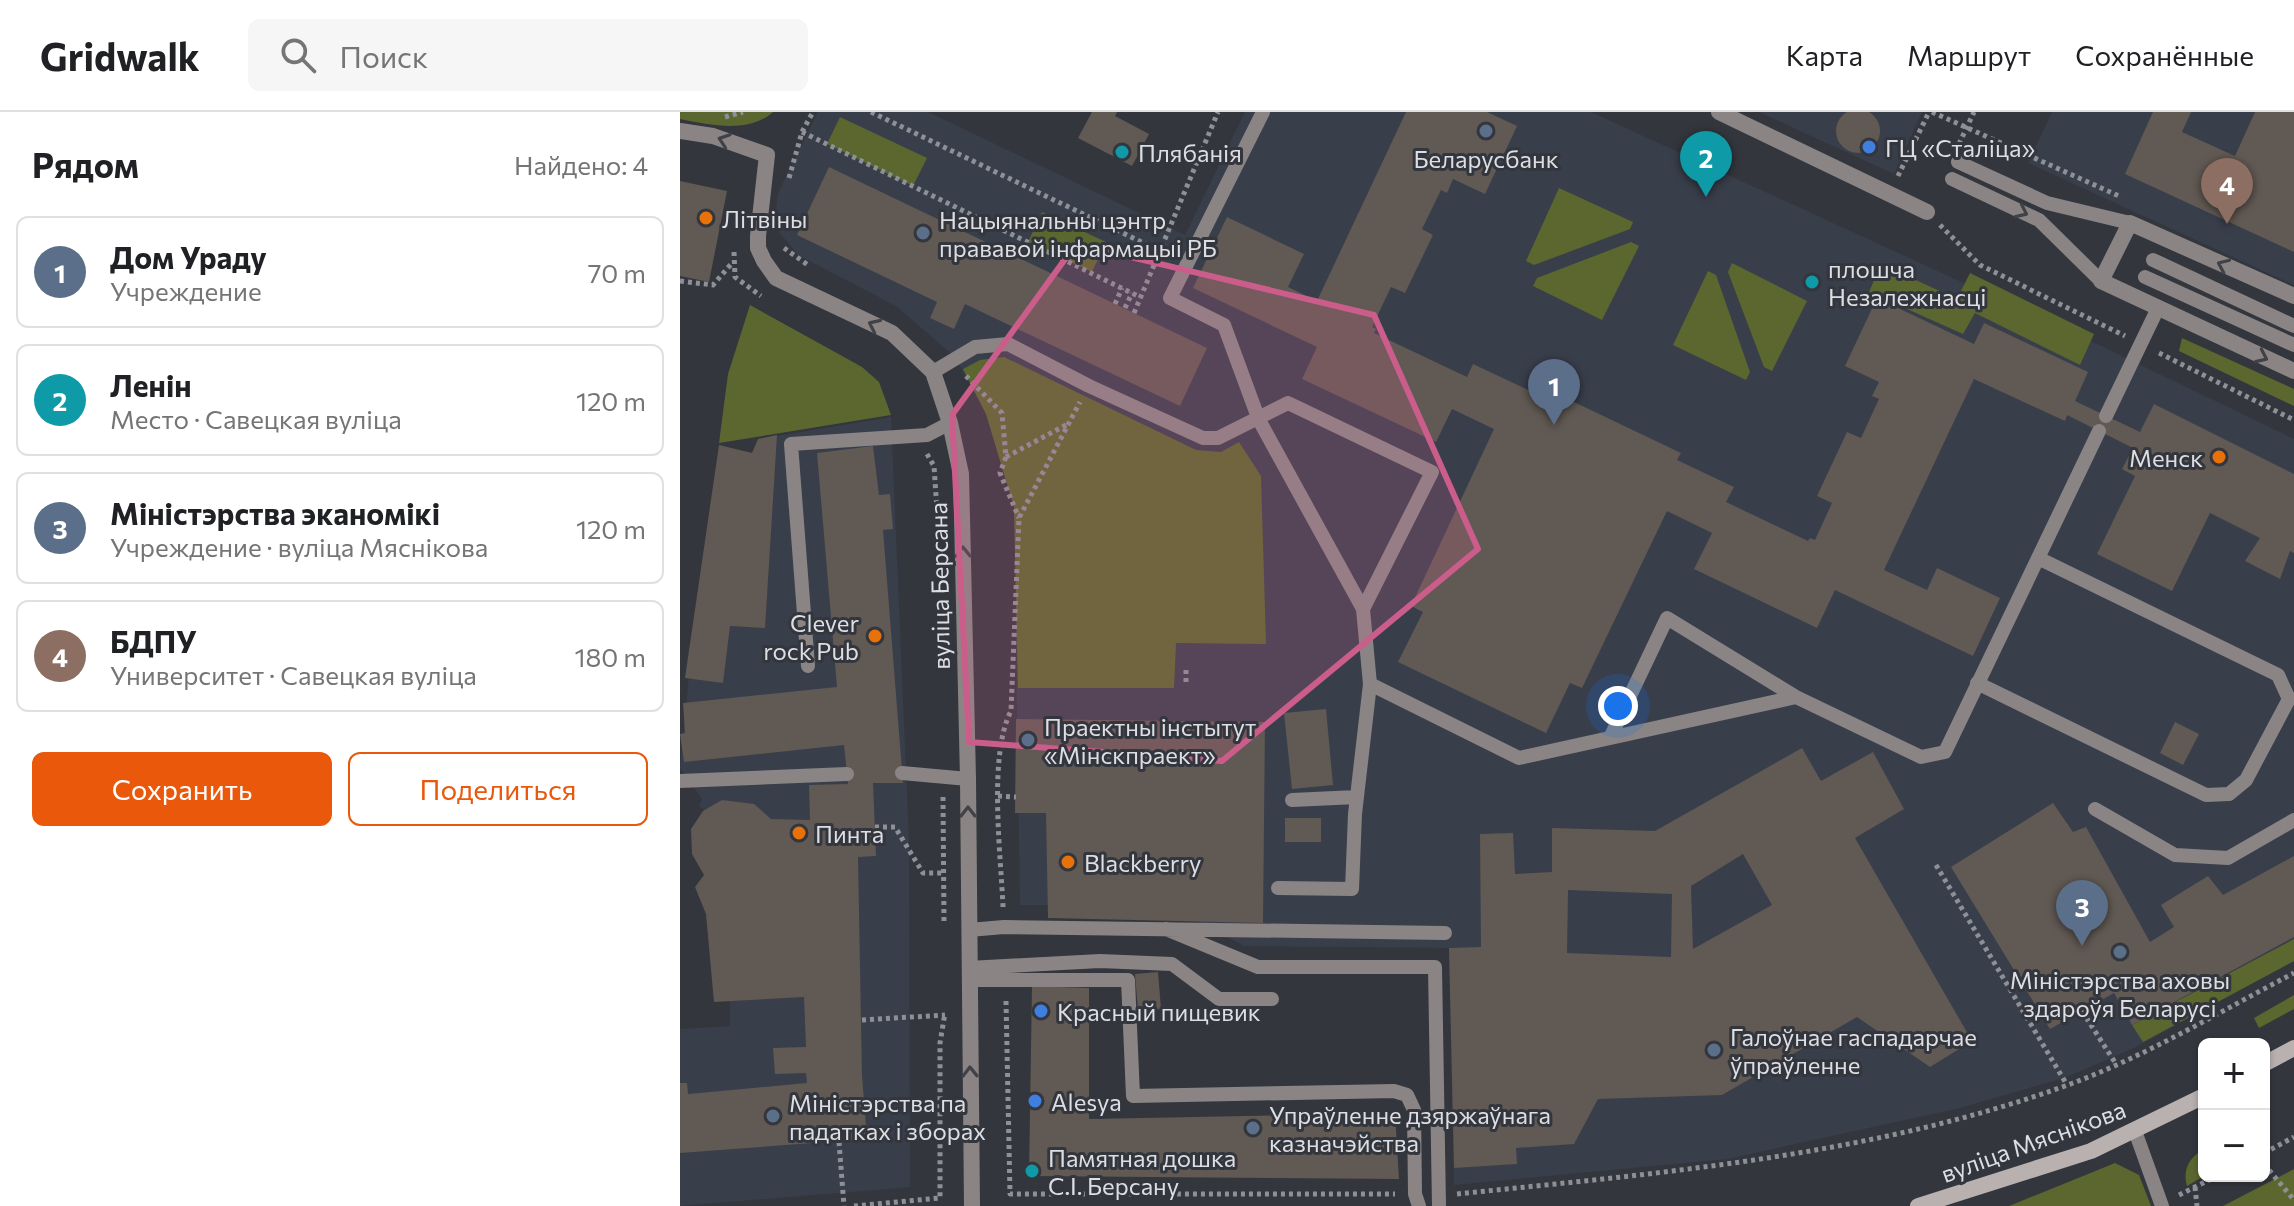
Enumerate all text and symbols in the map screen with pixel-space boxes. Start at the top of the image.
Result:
search box [248,19,808,91]
text: Gridwalk [40,32,200,79]
icon: search [276,33,320,77]
text: Поиск [340,37,428,74]
text: Карта [1786,38,1863,72]
text: Маршрут [1907,38,2031,72]
text: Сохранённые [2075,38,2254,72]
marker: Беларусбанк [1477,122,1495,140]
pin: 2 [1680,131,1732,197]
one-way arrow [718,133,732,150]
place label: ГЦ «Сталіца» [1885,133,2035,162]
place label: Плябанія [1138,138,1242,167]
marker: ГЦ «Сталіца» [1860,138,1878,156]
text: Рядом [32,143,139,185]
marker: Плябанія [1113,143,1131,161]
place label: Беларусбанк [1413,144,1559,173]
text: Найдено: 4 [514,149,648,180]
pin: 4 [2201,158,2253,224]
one-way arrow [2014,202,2029,218]
place label: Літвіны [722,204,807,233]
place label: Нацыянальны цэнтр прававой інфармацыі РБ [939,205,1217,262]
marker: Літвіны [697,209,715,227]
marker: Нацыянальны цэнтр прававой інфармацыі РБ [914,224,932,242]
text: Дом Ураду [110,238,267,275]
place label: плошча Незалежнасці [1828,254,1986,311]
text: 1 [54,257,66,288]
text: 70 m [588,257,646,288]
one-way arrow [2217,258,2231,274]
marker: плошча Незалежнасці [1803,273,1821,291]
text: Учреждение [110,275,262,306]
one-way arrow [868,319,883,335]
one-way arrow [2253,347,2268,363]
pin: 1 [1528,359,1580,425]
text: Ленін [110,366,192,403]
text: 2 [53,385,67,416]
text: 120 m [576,385,646,416]
text: Место · Савецкая вуліца [110,403,402,434]
place label: Менск [2129,443,2203,472]
marker: Менск [2210,448,2228,466]
text: Міністэрства эканомікі [110,494,440,531]
street label: вуліца Берсана [923,502,955,670]
text: 3 [52,513,68,544]
text: 120 m [576,513,646,544]
text: Учреждение · вуліца Мяснікова [110,531,488,562]
one-way arrow [954,545,971,558]
place label: Clever rock Pub [763,608,859,665]
text: БДПУ [110,622,197,659]
marker: Clever rock Pub [866,627,884,645]
text: 4 [52,641,68,672]
text: 180 m [574,641,646,672]
text: Университет · Савецкая вуліца [110,659,477,690]
your location [1598,686,1638,726]
place label: Праектны інстытут «Мінскпраект» [1044,712,1256,769]
marker: Праектны інстытут «Мінскпраект» [1019,731,1037,749]
button: Сохранить [32,752,332,826]
button: Поделиться [348,752,648,826]
one-way arrow [959,805,977,818]
place label: Пинта [815,819,884,848]
marker: Пинта [790,824,808,842]
place label: Blackberry [1084,848,1201,877]
marker: Blackberry [1059,853,1077,871]
pin: 3 [2056,880,2108,946]
marker: Міністэрства аховы здароўя Беларусі [2111,943,2129,961]
place label: Міністэрства аховы здароўя Беларусі [2010,965,2230,1022]
place label: Красный пищевик [1057,997,1261,1026]
marker: Красный пищевик [1032,1002,1050,1020]
place label: Галоўнае гаспадарчае ўпраўленне [1730,1022,1977,1079]
map controls [2198,1038,2270,1182]
button: + [2198,1038,2270,1110]
marker: Галоўнае гаспадарчае ўпраўленне [1705,1041,1723,1059]
one-way arrow [961,1065,979,1078]
place label: Alesya [1051,1087,1122,1116]
place label: Міністэрства па падатках і зборах [789,1088,986,1145]
marker: Alesya [1026,1092,1044,1110]
street label: вуліца Мяснікова [1937,1094,2129,1188]
place label: Упраўленне дзяржаўнага казначэйства [1269,1100,1551,1157]
marker: Міністэрства па падатках і зборах [764,1107,782,1125]
button: − [2198,1110,2270,1182]
marker: Упраўленне дзяржаўнага казначэйства [1244,1119,1262,1137]
place label: Памятная дошка С.І. Берсану [1048,1143,1236,1200]
marker: Памятная дошка С.І. Берсану [1023,1162,1041,1180]

